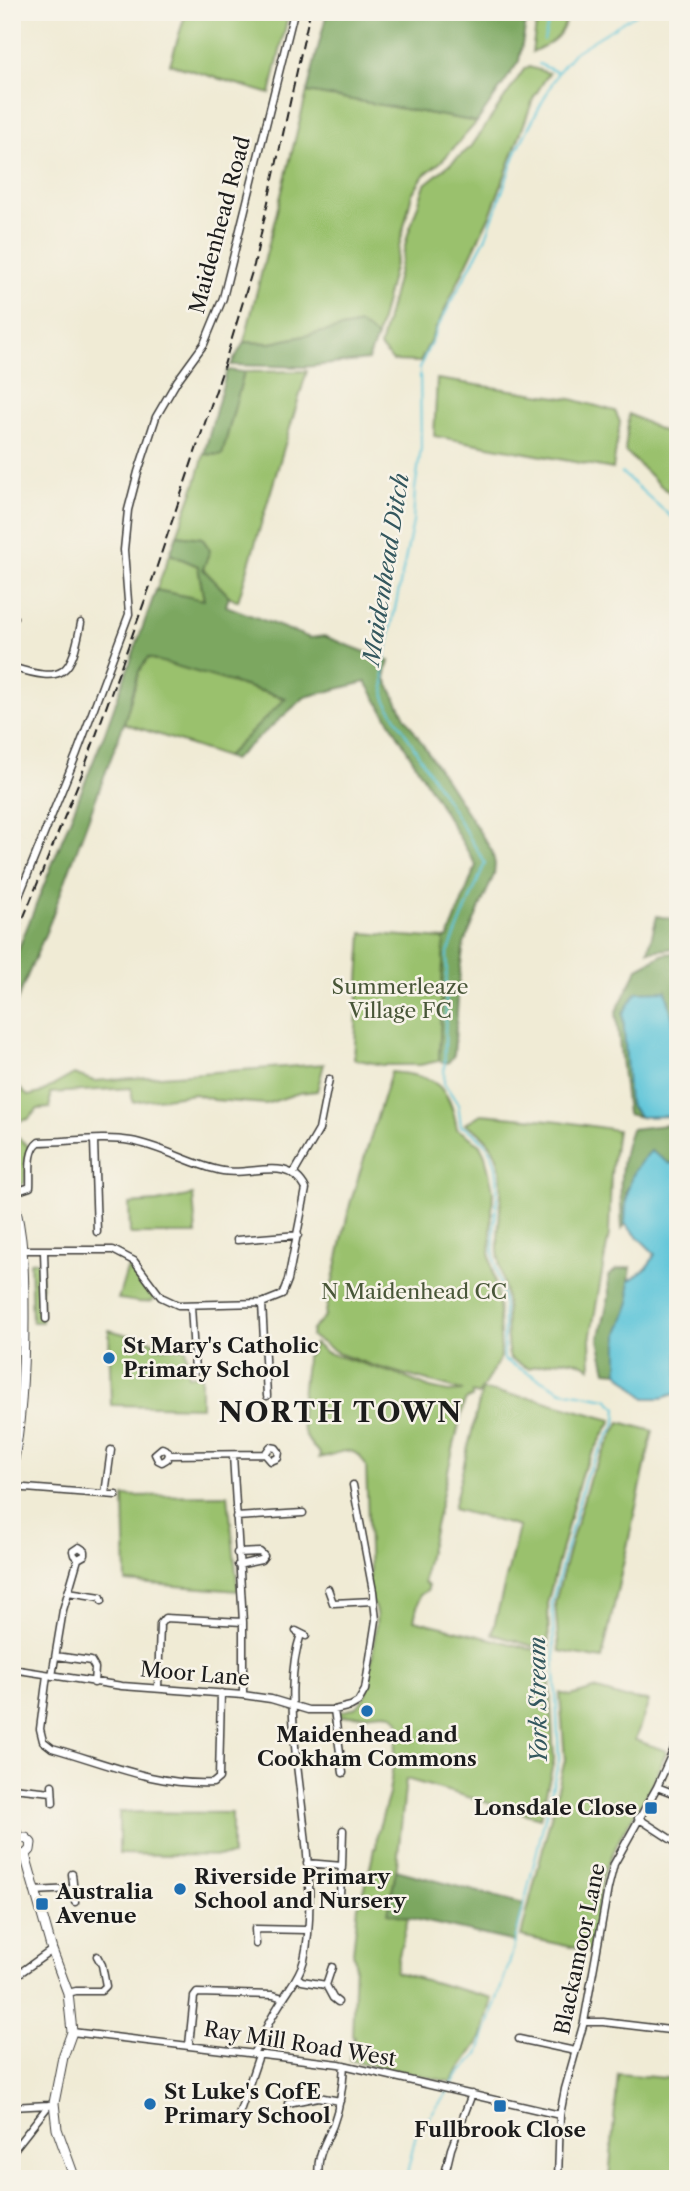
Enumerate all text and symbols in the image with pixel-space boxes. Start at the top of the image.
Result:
street label: Maidenhead Road [184,133,255,316]
water label: Maidenhead Ditch [357,471,415,670]
park label: Summerleaze Village FC [332,974,468,1023]
park label: N Maidenhead CC [321,1279,507,1304]
place label: St Mary's Catholic Primary School [123,1333,319,1382]
marker: St Mary's Catholic Primary School [101,1350,117,1366]
district label: NORTH TOWN [219,1395,463,1429]
water label: York Stream [523,1636,553,1764]
street label: Moor Lane [139,1656,251,1691]
marker: Maidenhead and Cookham Commons [359,1703,375,1719]
place label: Maidenhead and Cookham Commons [257,1722,477,1771]
place label: Lonsdale Close [474,1795,637,1820]
marker: Lonsdale Close [643,1800,659,1816]
street label: Blackamoor Lane [549,1861,610,2037]
place label: Riverside Primary School and Nursery [194,1864,407,1913]
place label: Australia Avenue [55,1879,154,1928]
marker: Riverside Primary School and Nursery [172,1881,188,1897]
marker: Australia Avenue [34,1896,50,1912]
street label: Ray Mill Road West [202,2016,399,2071]
place label: St Luke's CofE Primary School [164,2079,331,2128]
marker: St Luke's CofE Primary School [142,2096,158,2112]
marker: Fullbrook Close [492,2098,508,2114]
place label: Fullbrook Close [414,2117,586,2142]

